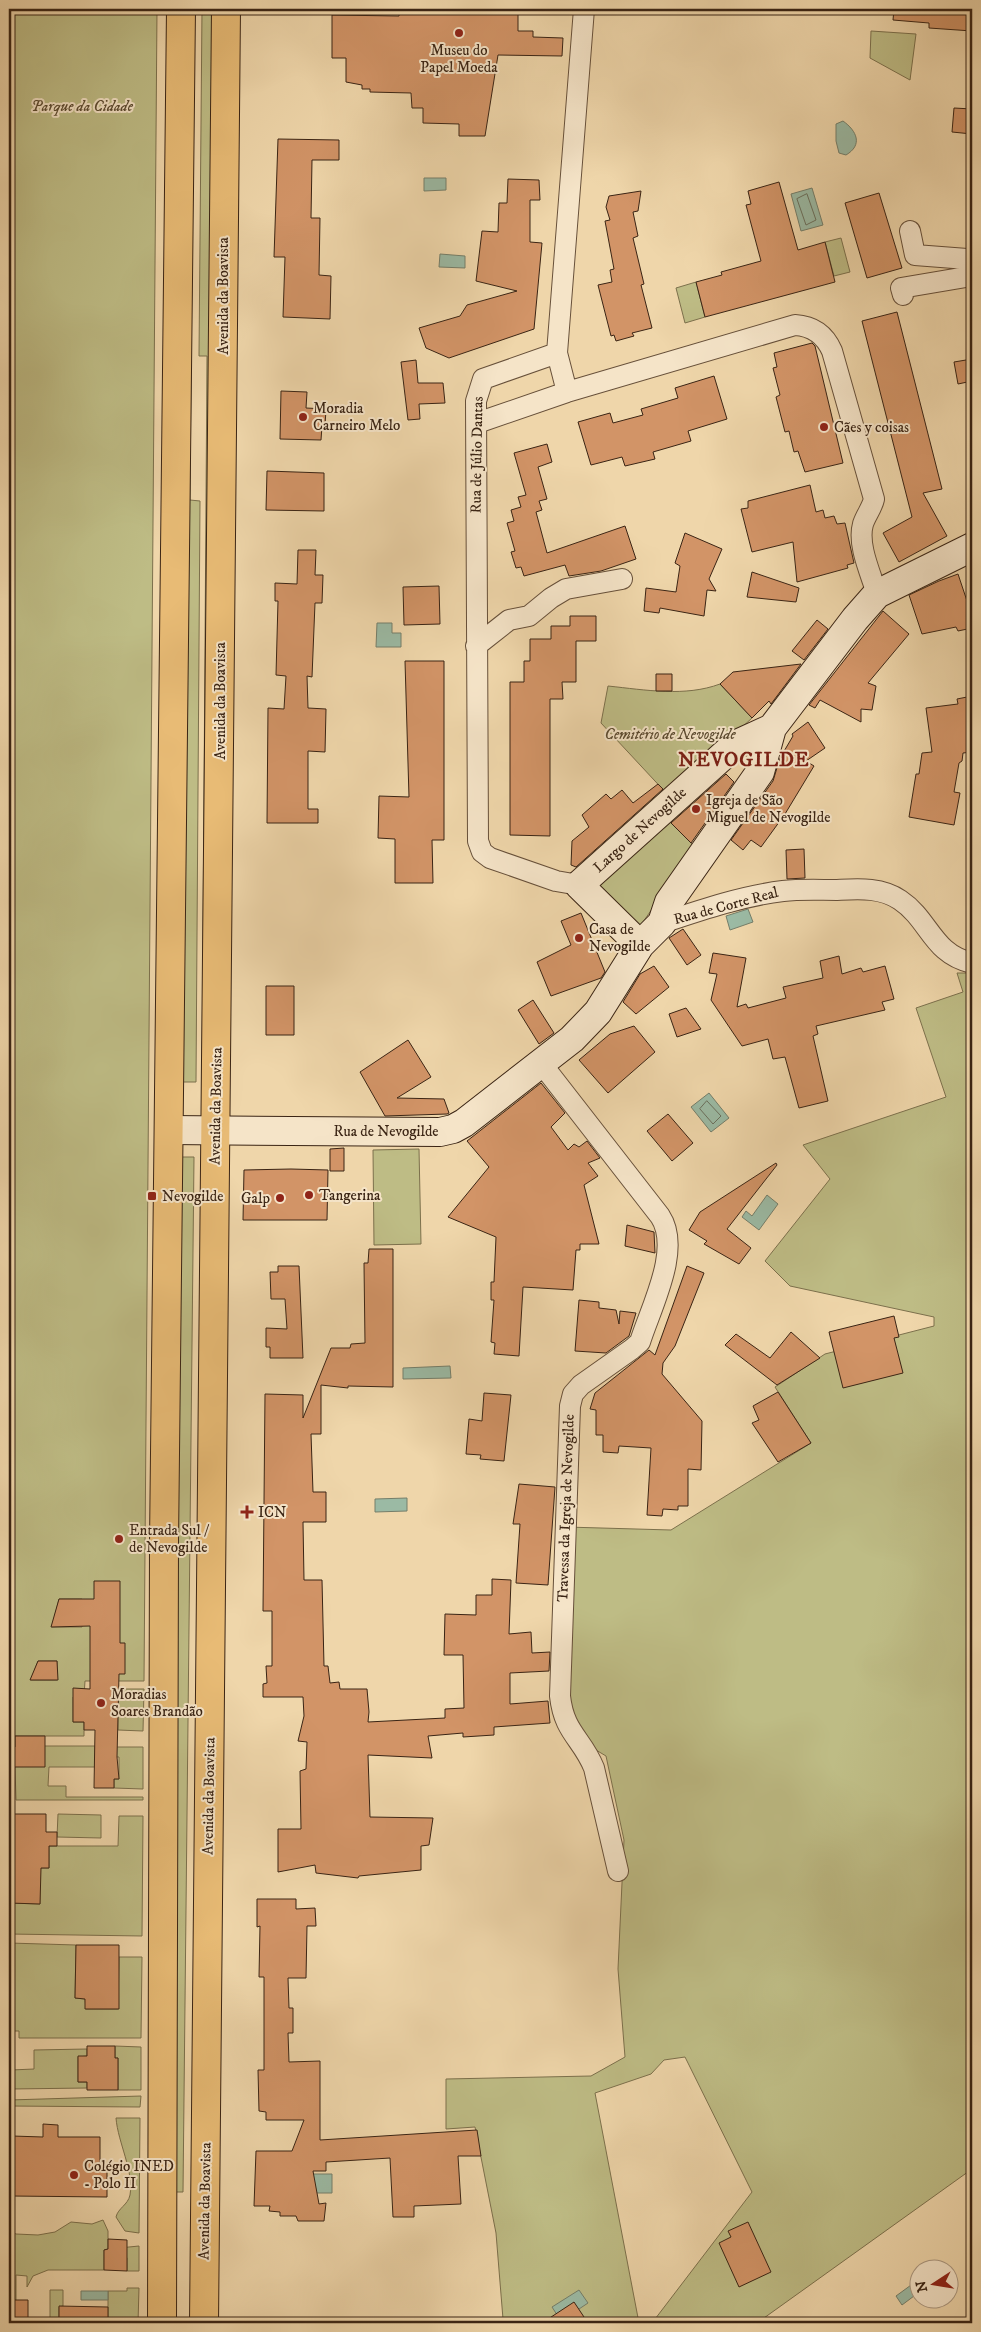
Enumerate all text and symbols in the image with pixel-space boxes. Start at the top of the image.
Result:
marker: Museu do Papel Moeda [453,27,465,39]
place label: Museu do Papel Moeda [420,41,498,77]
park label: Parque da Cidade [31,97,134,116]
street label: Avenida da Boavista [214,237,233,355]
street label: Rua de Júlio Dantas [466,396,488,514]
place label: Moradia Carneiro Melo [313,399,400,435]
marker: Moradia Carneiro Melo [297,411,309,423]
place label: Cães y coisas [834,418,909,437]
marker: Cães y coisas [818,421,830,433]
street label: Avenida da Boavista [211,642,230,760]
park label: Cemitério de Nevogilde [604,725,736,744]
district label: NEVOGILDE [678,748,810,773]
street label: Largo de Nevogilde [589,783,691,877]
place label: Igreja de São Miguel de Nevogilde [706,791,830,827]
marker: Igreja de São Miguel de Nevogilde [690,803,702,815]
street label: Rua de Corte Real [672,883,781,929]
place label: Casa de Nevogilde [589,920,650,956]
marker: Casa de Nevogilde [573,932,585,944]
street label: Avenida da Boavista [205,1046,227,1165]
street label: Rua de Nevogilde [333,1122,439,1141]
place label: Tangerina [319,1186,381,1205]
place label: Nevogilde [162,1187,223,1206]
place label: Galp [241,1189,270,1208]
marker: Tangerina [303,1189,315,1201]
marker: Nevogilde [146,1190,158,1202]
marker: Galp [274,1192,286,1204]
street label: Travessa da Igreja de Nevogilde [553,1414,579,1602]
place label: ICN [258,1503,286,1522]
marker: ICN [240,1505,254,1519]
place label: Entrada Sul / de Nevogilde [129,1521,210,1557]
marker: Entrada Sul / de Nevogilde [113,1533,125,1545]
place label: Moradias Soares Brandão [111,1685,203,1721]
marker: Moradias Soares Brandão [95,1697,107,1709]
street label: Avenida da Boavista [198,1736,220,1855]
street label: Avenida da Boavista [194,2141,216,2260]
place label: Colégio INED - Polo II [84,2157,174,2193]
marker: Colégio INED - Polo II [68,2169,80,2181]
north arrow [908,2260,958,2310]
text: N [912,2279,932,2294]

